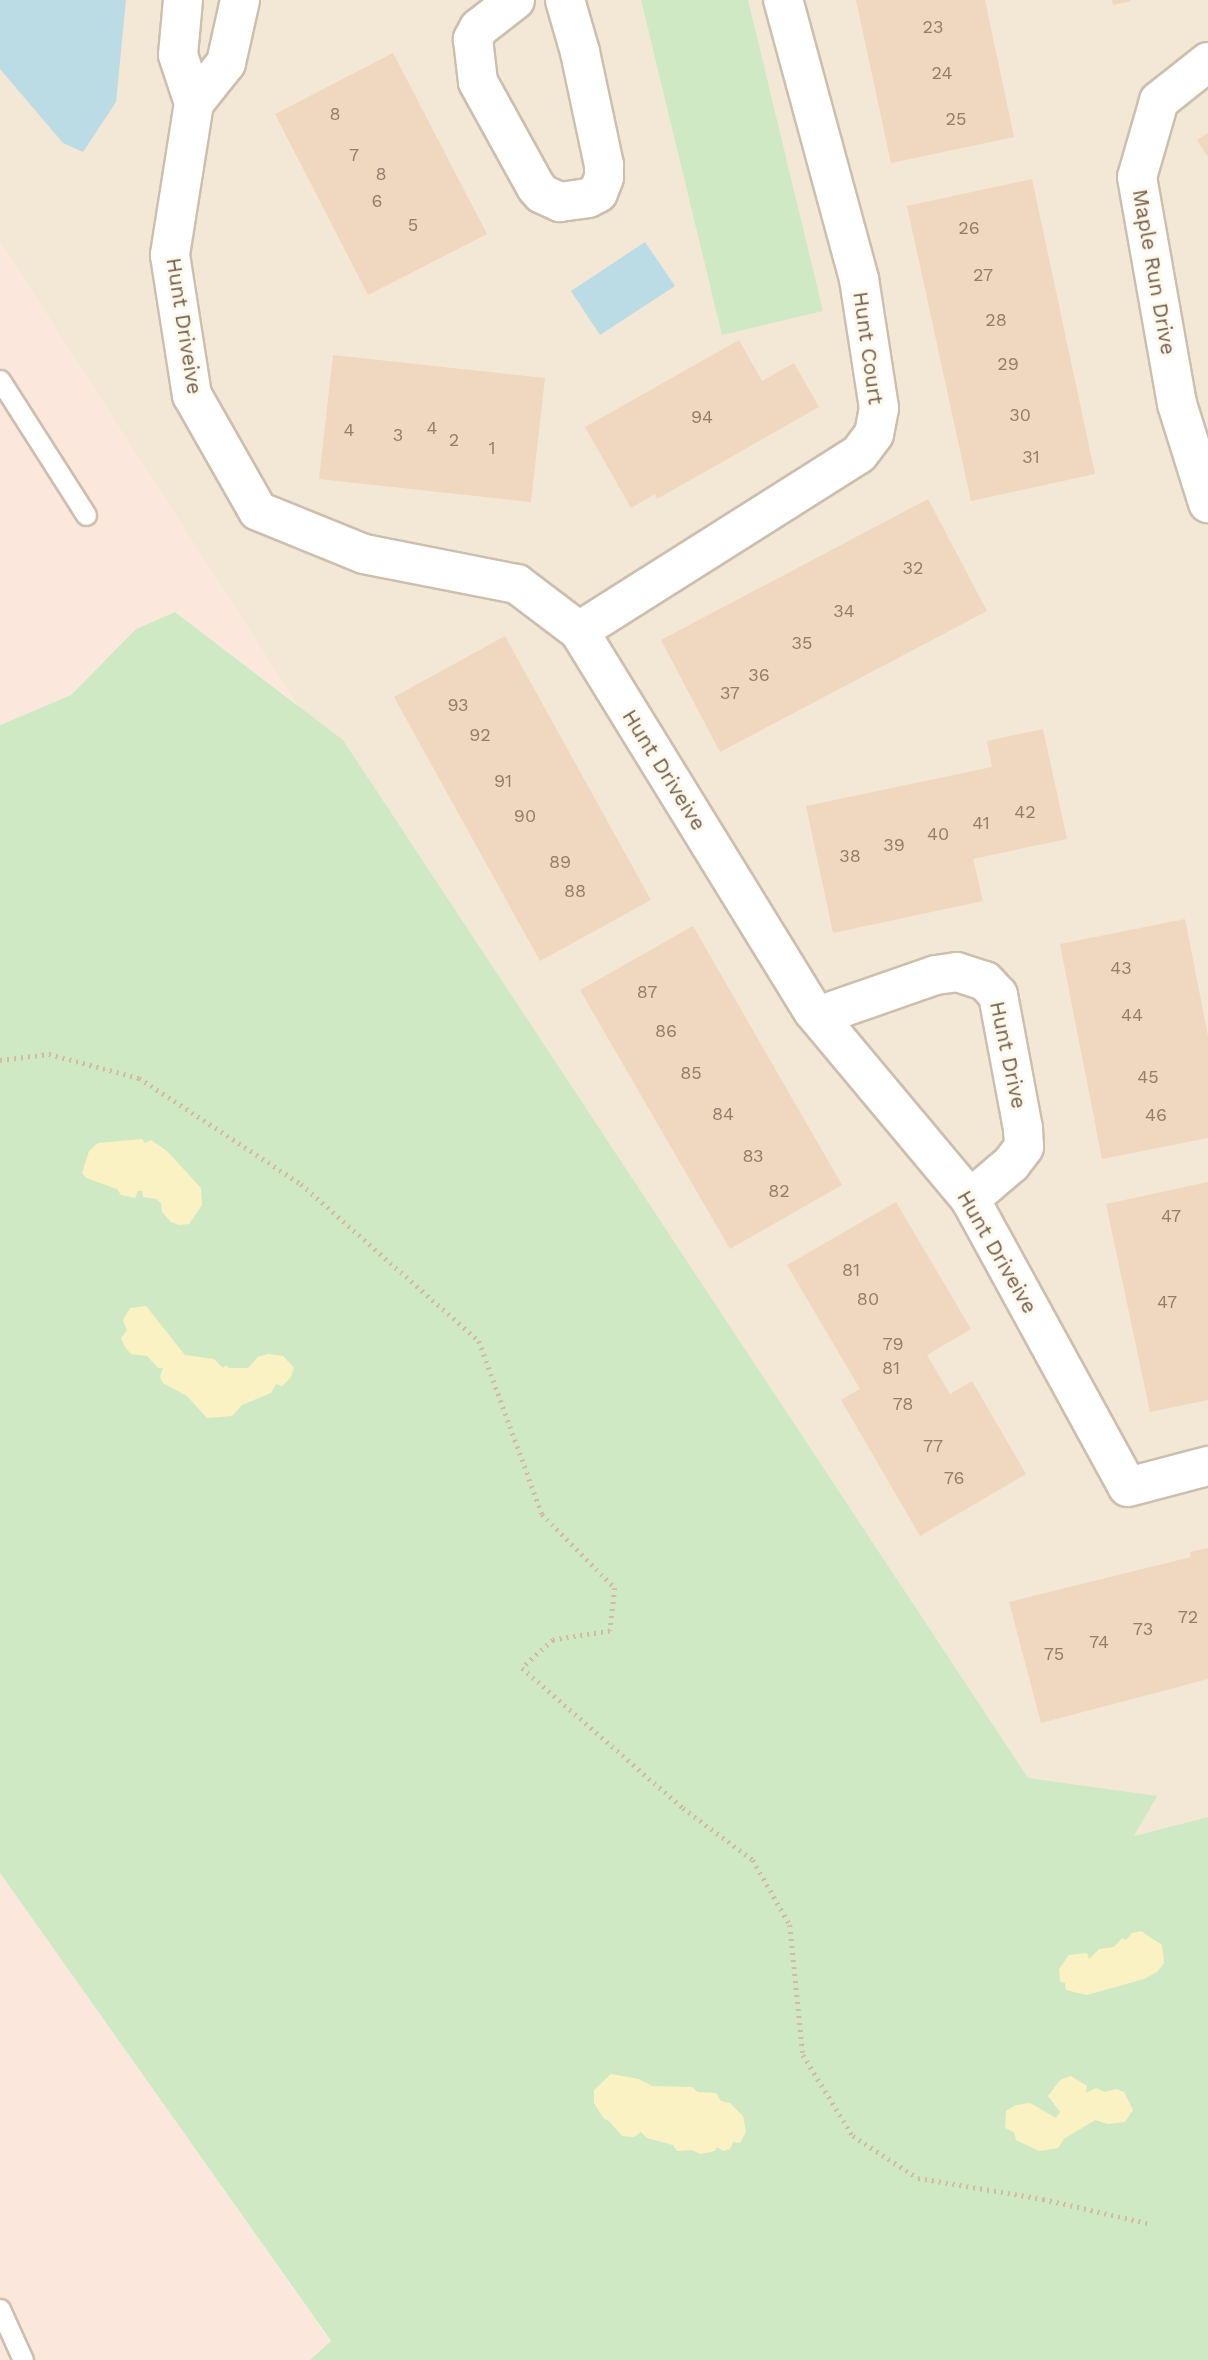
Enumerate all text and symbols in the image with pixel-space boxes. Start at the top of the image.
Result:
house number: 23 [923,16,943,38]
house number: 24 [932,62,952,84]
house number: 8 [329,103,341,125]
house number: 25 [946,108,966,130]
house number: 7 [349,144,359,166]
house number: 8 [375,163,387,185]
street label: Maple Run Drive [1127,187,1181,357]
house number: 6 [372,190,382,212]
house number: 5 [408,214,418,236]
house number: 26 [958,217,980,239]
street label: Hunt Driveive [161,256,207,396]
house number: 27 [973,264,993,286]
street label: Hunt Court [848,290,888,406]
house number: 28 [985,309,1007,331]
house number: 29 [997,353,1019,375]
house number: 30 [1009,404,1031,426]
house number: 94 [691,406,713,428]
house number: 4 [427,417,437,439]
house number: 4 [344,419,354,441]
house number: 3 [393,424,403,446]
house number: 2 [449,429,459,451]
house number: 1 [488,437,496,459]
house number: 31 [1022,446,1040,468]
house number: 32 [903,557,923,579]
house number: 34 [833,600,855,622]
house number: 35 [792,632,812,654]
house number: 36 [748,664,770,686]
house number: 37 [720,682,740,704]
house number: 93 [447,694,469,716]
street label: Hunt Driveive [617,705,711,835]
house number: 92 [469,724,491,746]
house number: 91 [494,770,512,792]
house number: 42 [1014,801,1036,823]
house number: 90 [514,805,536,827]
house number: 41 [972,812,990,834]
house number: 40 [927,823,949,845]
house number: 39 [883,834,905,856]
house number: 38 [839,845,861,867]
house number: 89 [549,851,571,873]
house number: 88 [564,880,586,902]
house number: 43 [1110,957,1132,979]
house number: 87 [637,981,657,1003]
street label: Hunt Drive [984,999,1032,1111]
house number: 44 [1121,1004,1143,1026]
house number: 86 [655,1020,677,1042]
house number: 85 [680,1062,702,1084]
house number: 45 [1137,1066,1159,1088]
house number: 84 [712,1103,734,1125]
house number: 46 [1145,1104,1167,1126]
house number: 83 [742,1145,764,1167]
house number: 82 [768,1180,790,1202]
street label: Hunt Driveive [952,1186,1042,1318]
house number: 47 [1161,1205,1181,1227]
house number: 81 [842,1259,860,1281]
house number: 80 [857,1288,879,1310]
house number: 47 [1157,1291,1177,1313]
house number: 79 [882,1333,904,1355]
house number: 81 [882,1357,900,1379]
house number: 78 [893,1393,913,1415]
house number: 77 [923,1435,943,1457]
house number: 76 [944,1467,964,1489]
house number: 72 [1178,1606,1198,1628]
house number: 73 [1133,1618,1153,1640]
house number: 74 [1089,1631,1109,1653]
house number: 75 [1044,1643,1064,1665]

